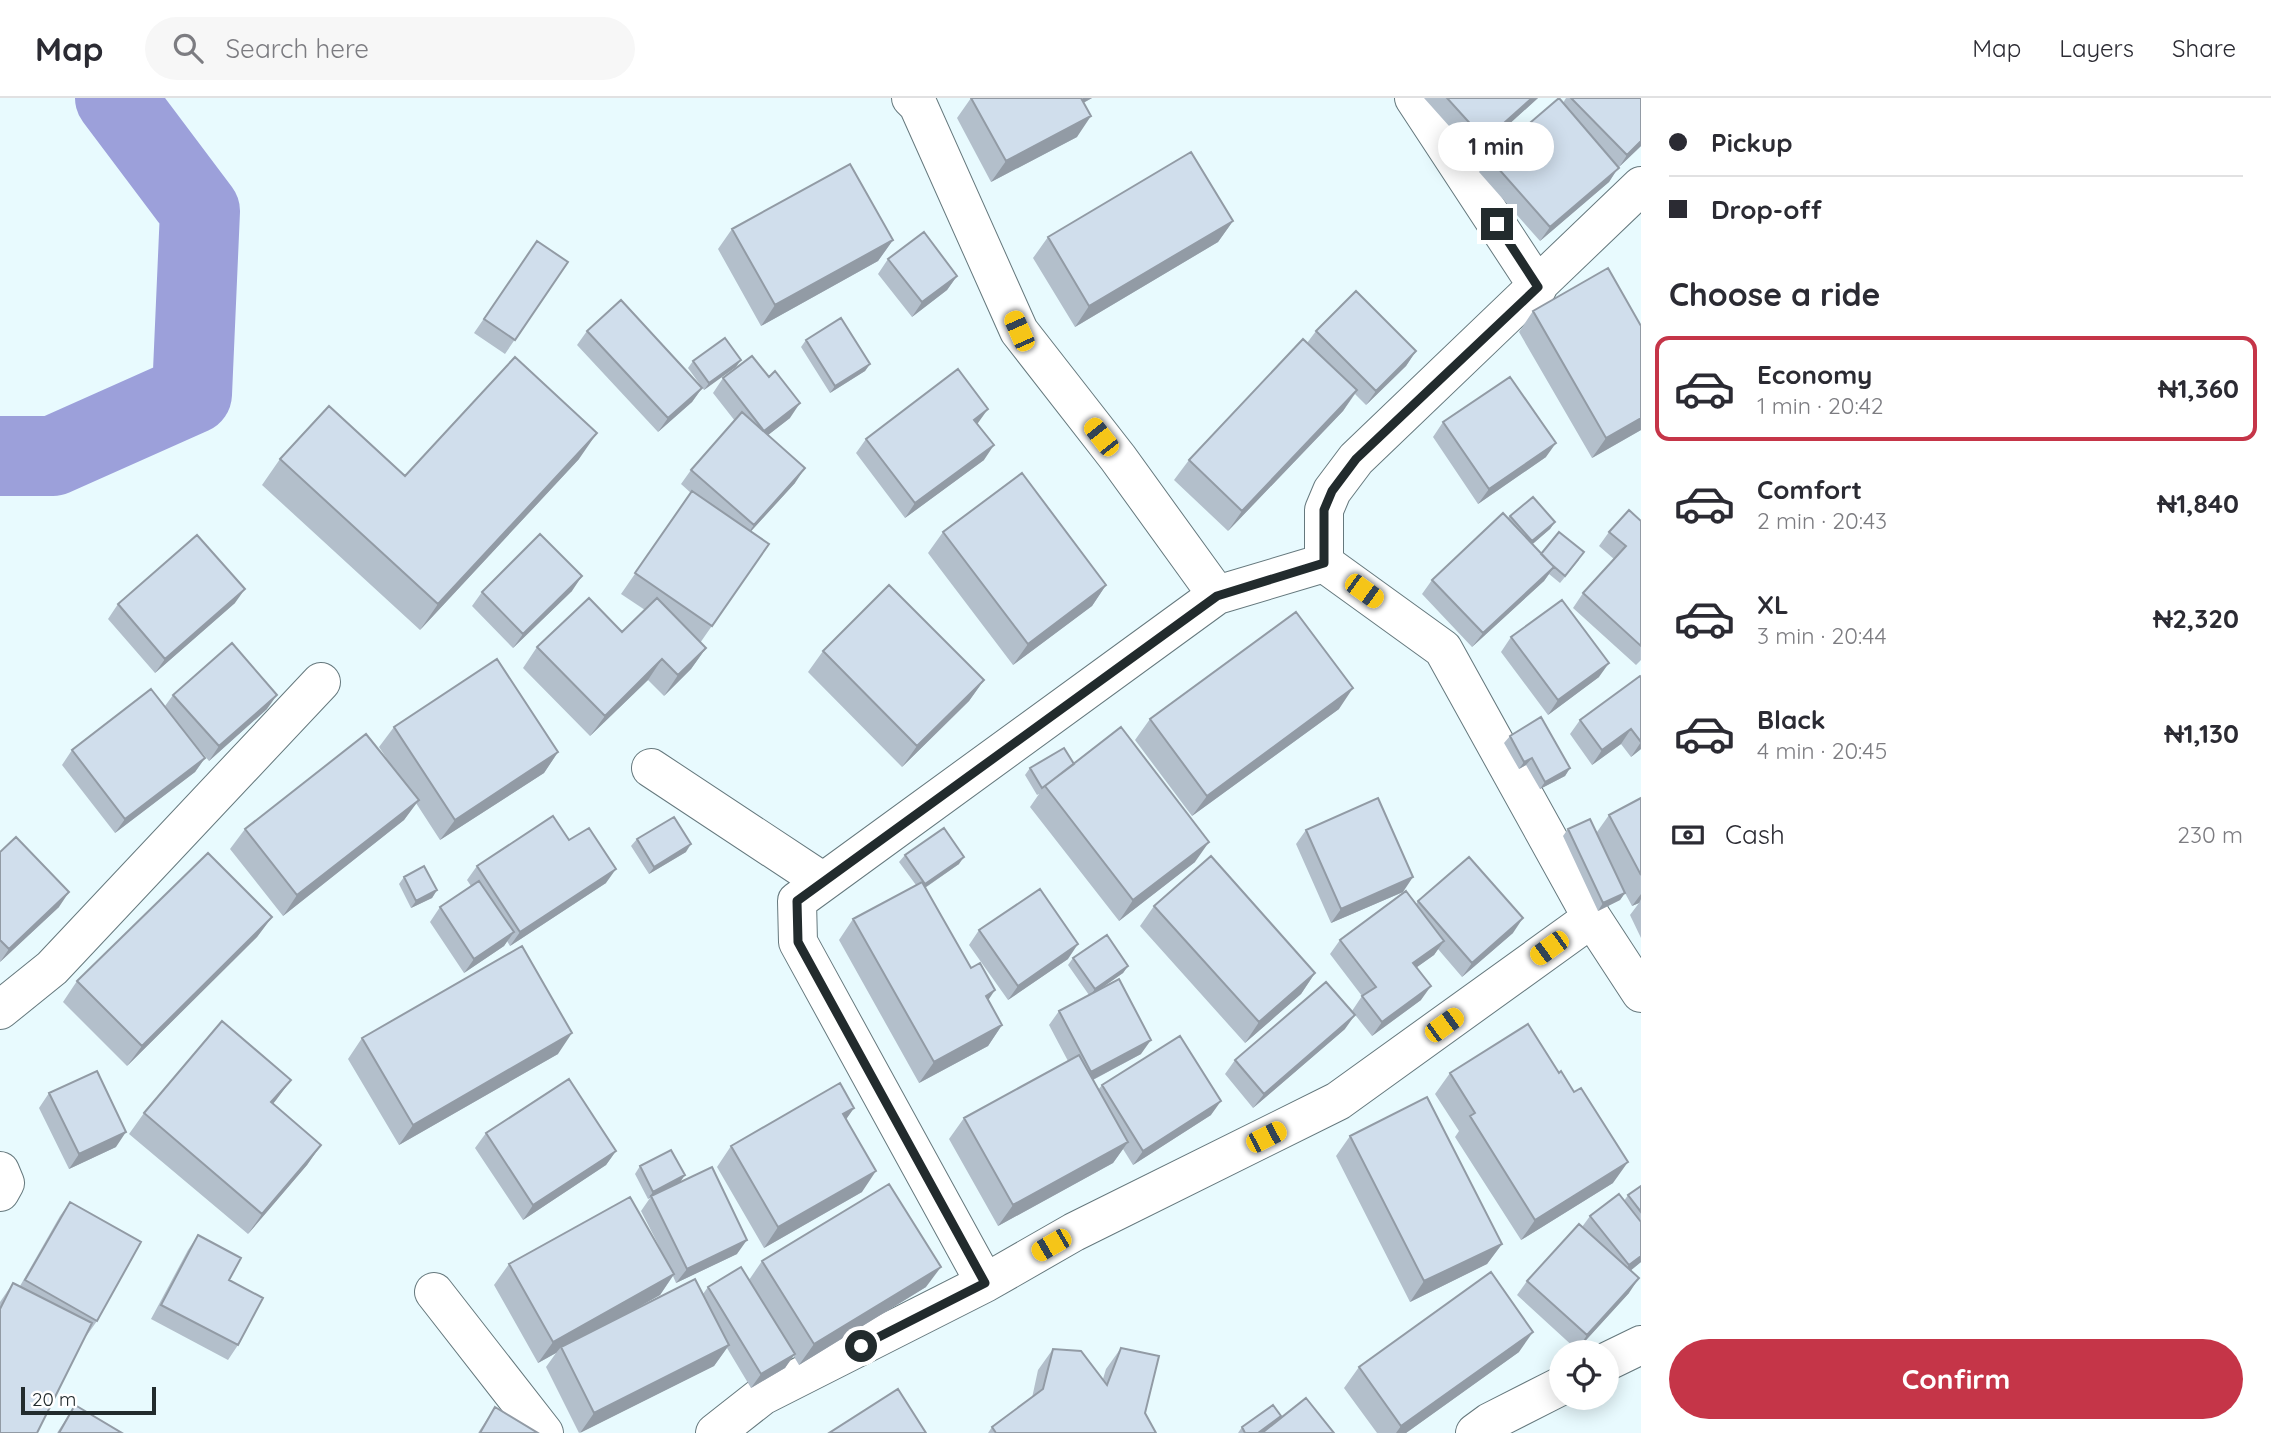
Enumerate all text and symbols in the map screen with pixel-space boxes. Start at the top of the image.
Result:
search box [145,17,635,80]
text: Map [35,28,103,69]
icon: search [169,29,207,67]
text: Search here [225,32,369,65]
text: Map [1972,33,2021,63]
text: Layers [2059,33,2134,63]
text: Share [2172,33,2236,63]
callout: 1 min [1439,122,1555,172]
text: Pickup [1711,126,1793,159]
text: 1 min [1468,132,1524,161]
text: Drop-off [1711,193,1822,226]
route end [1481,208,1513,240]
text: Choose a ride [1669,274,1881,314]
car [1001,308,1038,354]
icon: car [1673,357,1736,420]
text: Economy [1757,358,1872,391]
text: ₦1,360 [2158,372,2239,405]
text: 1 min · 20:42 [1757,391,1884,420]
car [1080,414,1123,460]
icon: car [1673,472,1736,535]
text: Comfort [1757,473,1862,506]
text: ₦1,840 [2157,487,2239,520]
text: 2 min · 20:43 [1757,506,1887,535]
car [1341,570,1388,612]
icon: car [1673,587,1736,650]
text: XL [1757,588,1789,621]
text: ₦2,320 [2153,602,2239,635]
text: 3 min · 20:44 [1757,621,1887,650]
icon: car [1673,702,1736,765]
text: Black [1757,703,1826,736]
text: ₦1,130 [2164,717,2239,750]
text: 4 min · 20:45 [1757,736,1887,765]
icon: cash [1669,816,1707,854]
text: Cash [1725,818,1785,851]
text: 230 m [2177,820,2243,849]
car [1526,927,1573,969]
car [1421,1004,1468,1046]
car [1243,1118,1290,1156]
car [1028,1225,1075,1265]
route start [845,1330,877,1362]
button: Confirm [1669,1339,2243,1419]
map controls [1549,1340,1619,1410]
button: locate [1549,1340,1619,1410]
scale bar [21,1384,156,1416]
text: 20 m [32,1387,76,1411]

